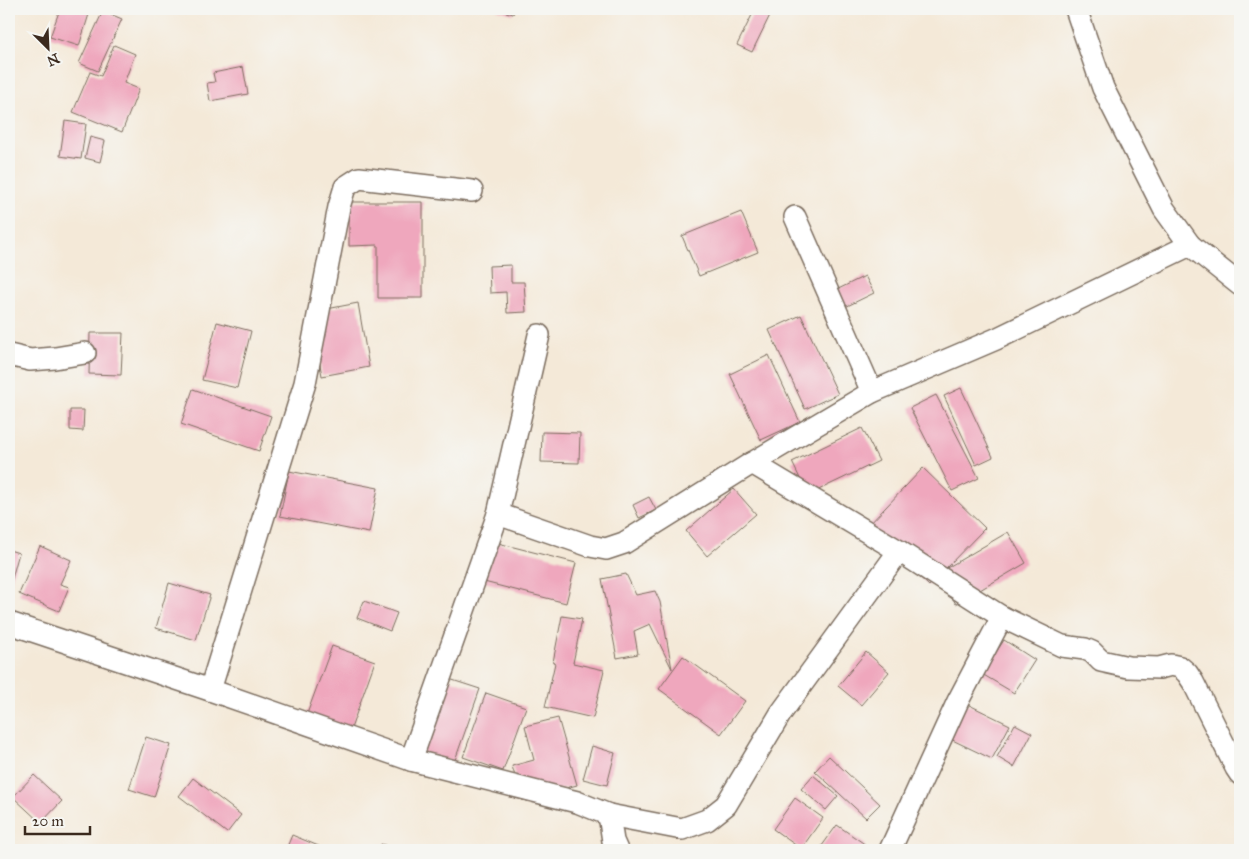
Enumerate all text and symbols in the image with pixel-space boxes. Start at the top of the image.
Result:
north arrow [22,22,72,72]
text: N [44,49,62,70]
scale bar [25,804,90,836]
text: 20 m [32,812,64,830]

